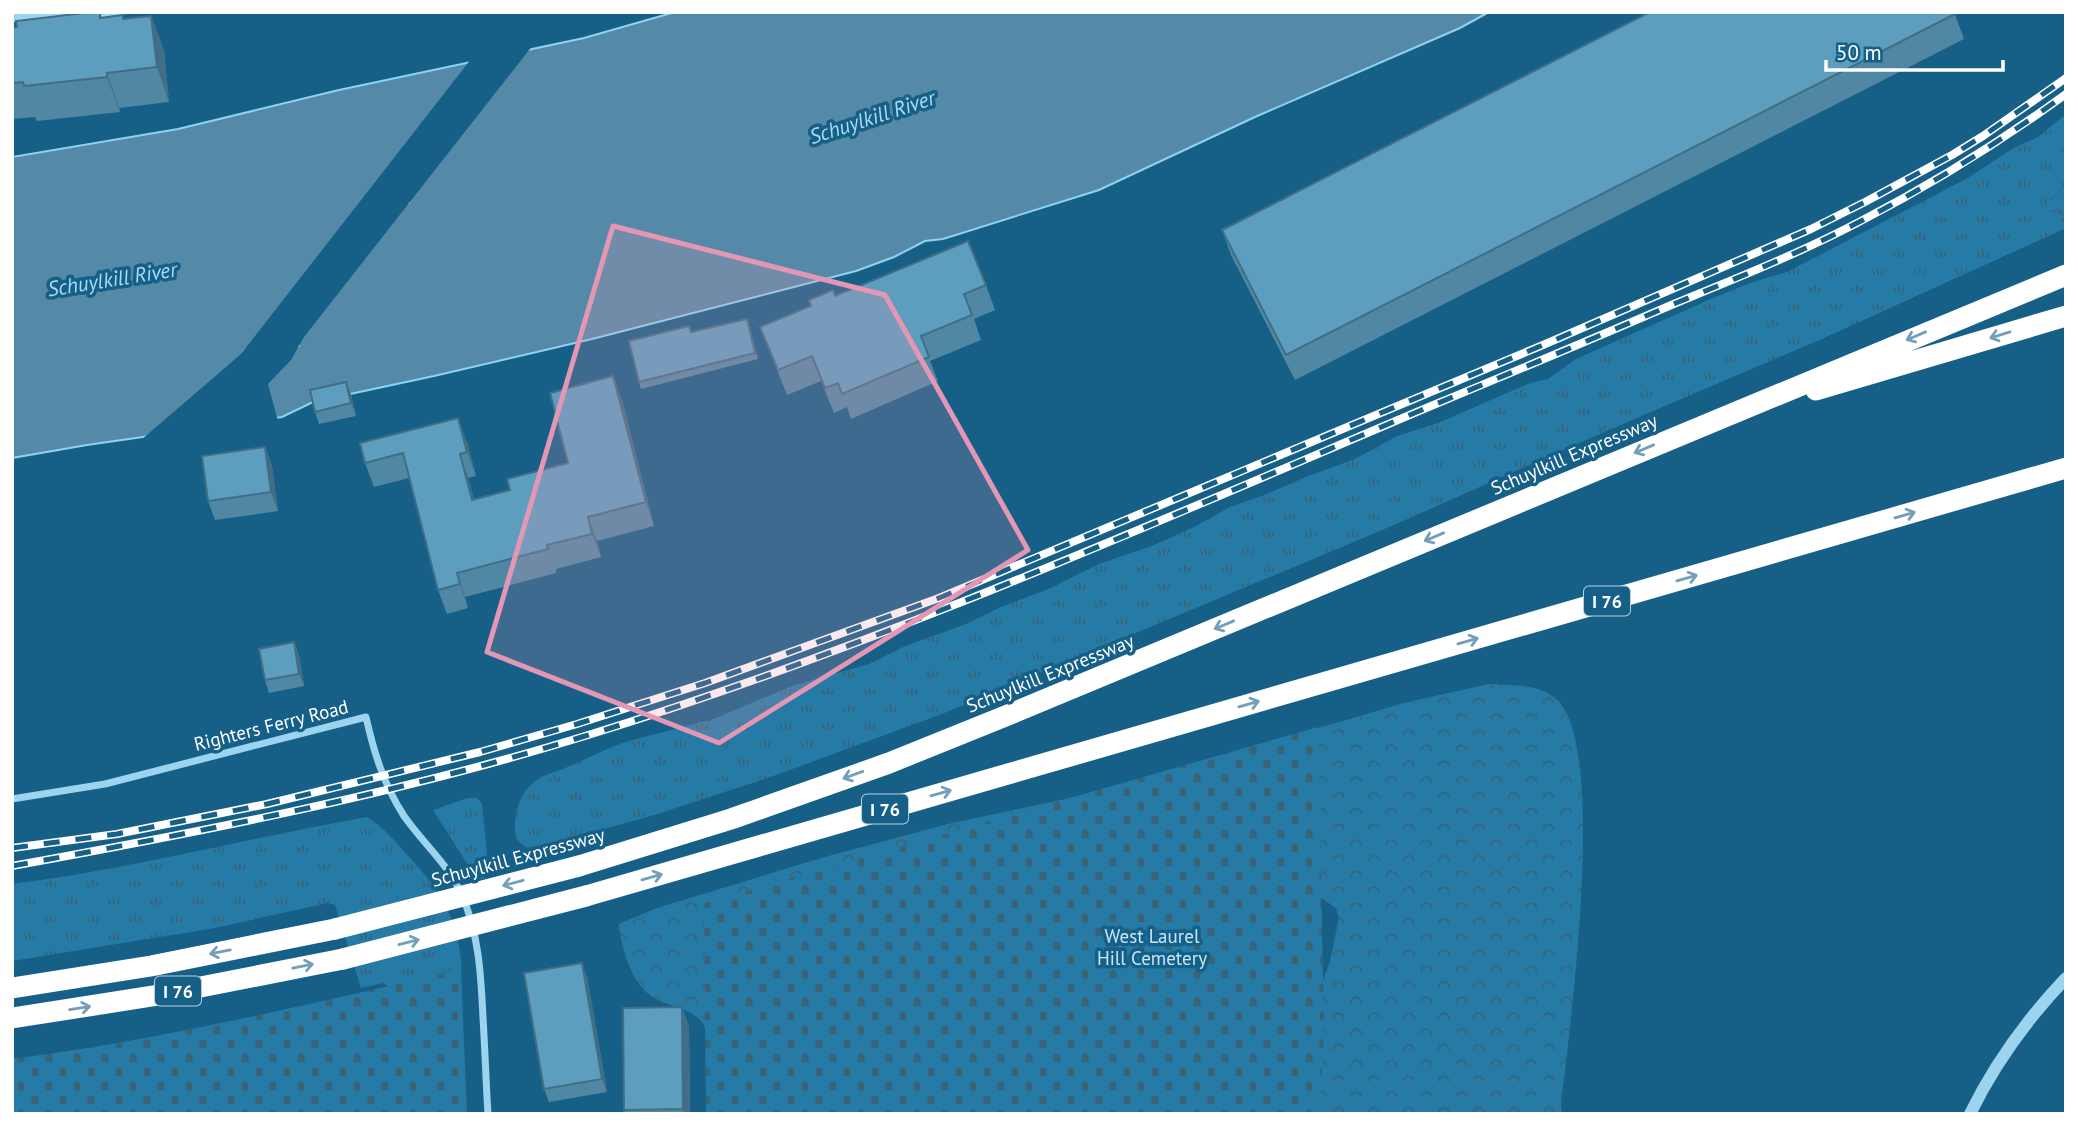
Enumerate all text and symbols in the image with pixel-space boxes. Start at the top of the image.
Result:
scale bar [1826,28,2003,72]
text: 50 m [1836,39,1882,66]
water label: Schuylkill River [806,83,940,150]
water label: Schuylkill River [45,255,181,303]
one-way arrow [1906,330,1927,343]
one-way arrow [1990,330,2012,343]
street label: Schuylkill Expressway [1487,408,1661,500]
one-way arrow [1634,444,1655,457]
one-way arrow [1894,507,1916,520]
one-way arrow [1424,531,1446,544]
one-way arrow [1675,570,1697,583]
road number: I 76 [1584,586,1630,616]
one-way arrow [1214,619,1236,632]
street label: Schuylkill Expressway [963,628,1137,718]
one-way arrow [1456,634,1479,647]
street label: Righters Ferry Road [191,694,351,756]
one-way arrow [1238,697,1260,710]
one-way arrow [843,770,865,782]
one-way arrow [930,786,952,799]
road number: I 76 [862,794,908,824]
street label: Schuylkill Expressway [429,822,608,892]
one-way arrow [641,869,663,882]
one-way arrow [502,877,525,890]
park label: West Laurel Hill Cemetery [1097,924,1207,970]
one-way arrow [397,935,420,948]
one-way arrow [209,946,232,959]
one-way arrow [291,959,314,973]
road number: I 76 [155,976,201,1006]
one-way arrow [68,1001,91,1014]

